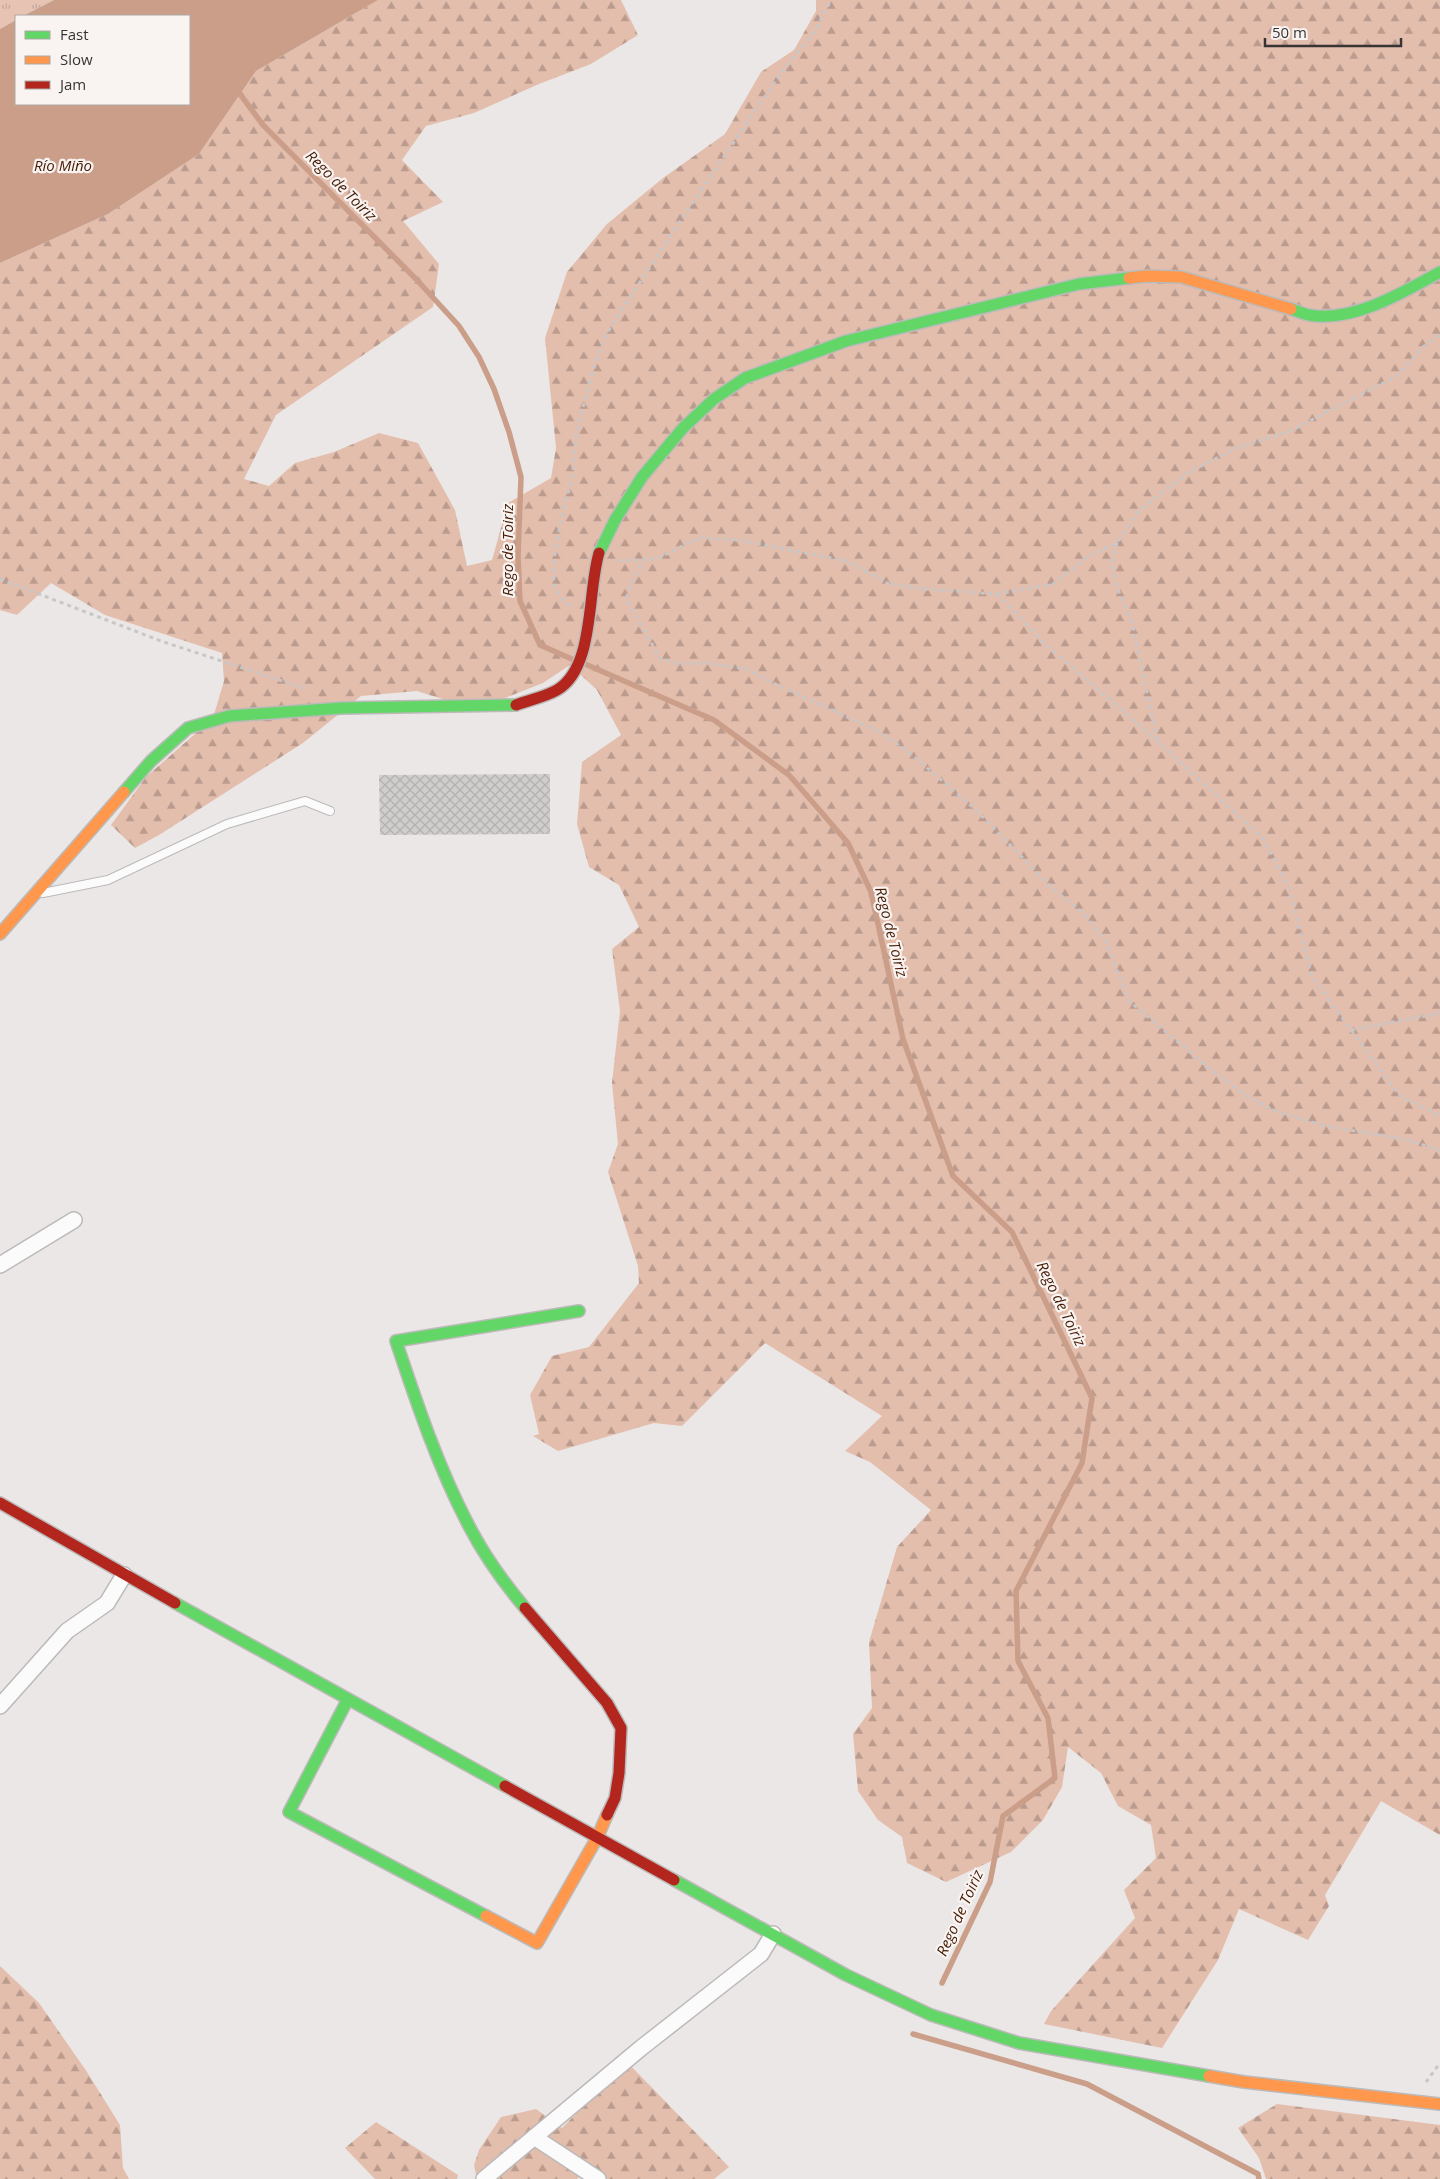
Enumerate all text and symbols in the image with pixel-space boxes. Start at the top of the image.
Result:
legend [15,15,190,105]
scale bar [1265,15,1401,47]
text: 50 m [1272,22,1307,42]
text: Fast [60,24,89,44]
text: Slow [60,49,93,69]
text: Jam [58,74,86,94]
water label: Rego de Toiriz [302,146,382,225]
water label: Río Miño [34,155,92,175]
water label: Rego de Toiriz [497,504,517,596]
water label: Rego de Toiriz [871,885,913,979]
water label: Rego de Toiriz [1033,1258,1091,1350]
water label: Rego de Toiriz [931,1866,987,1959]

